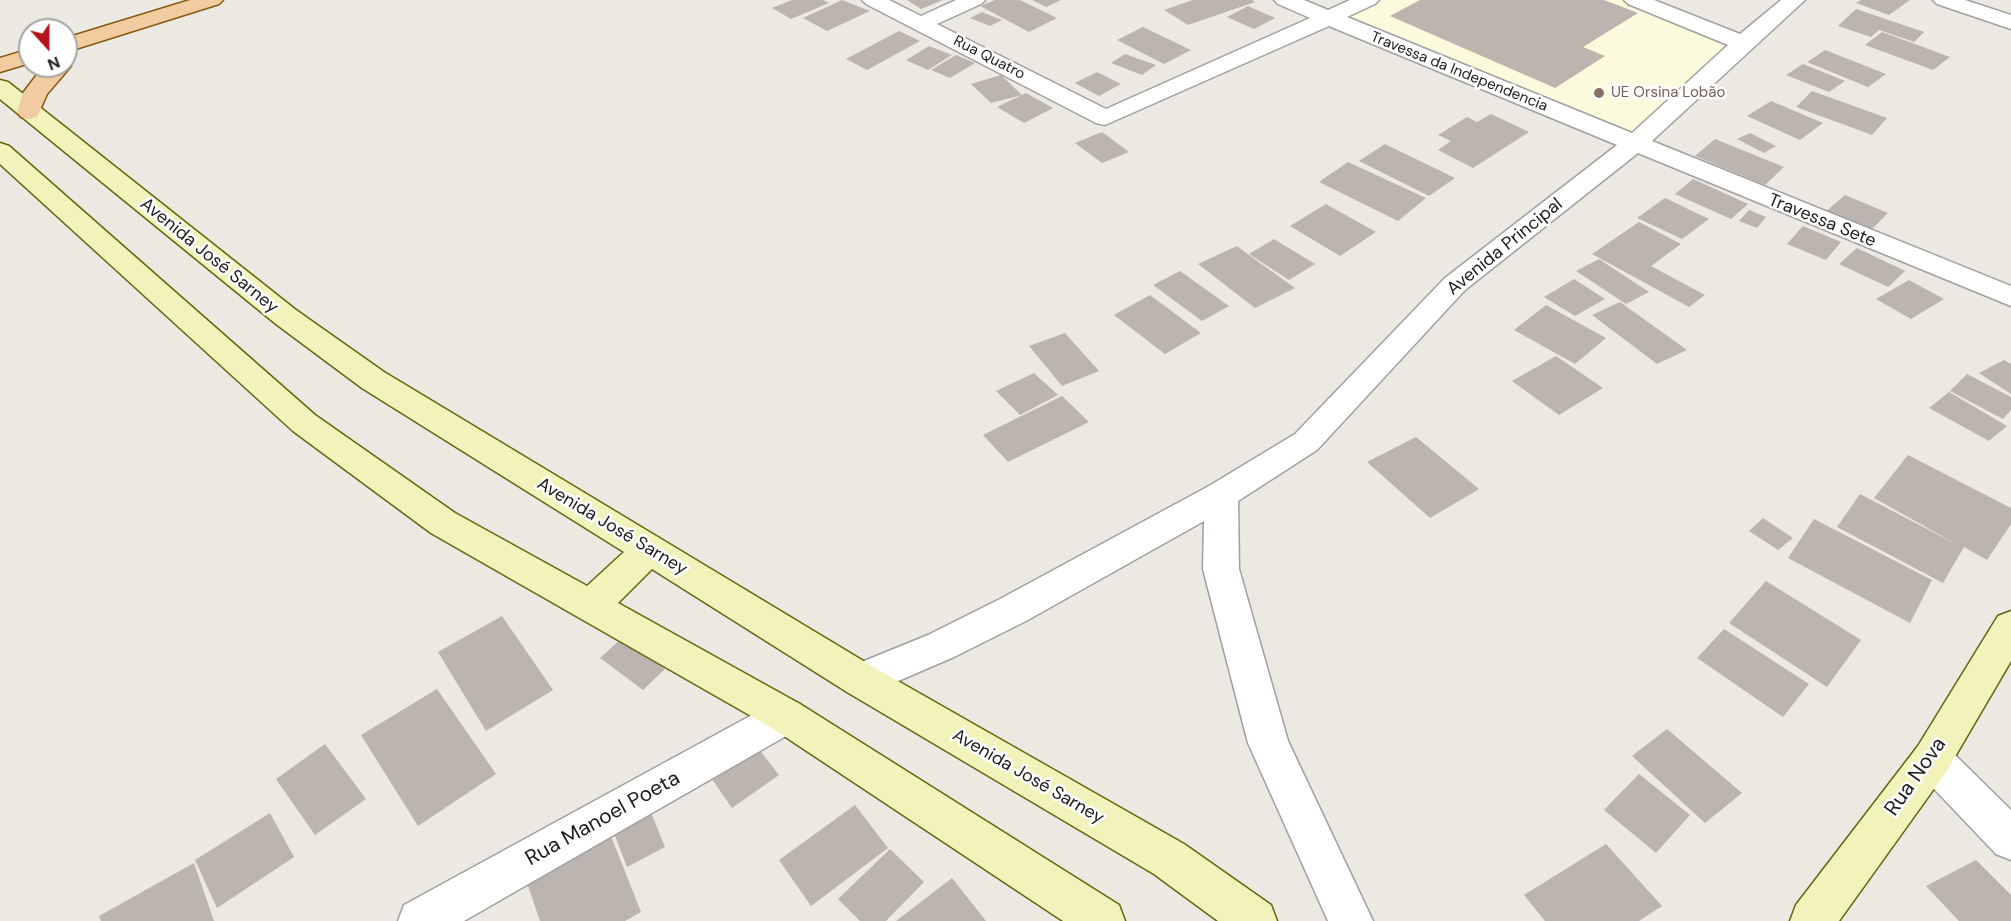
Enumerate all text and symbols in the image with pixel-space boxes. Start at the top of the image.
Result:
north arrow [18,18,78,78]
street label: Travessa da Independencia [1368,28,1550,116]
street label: Rua Quatro [950,32,1028,84]
text: N [45,52,63,75]
place label: UE Orsina Lobão [1611,84,1725,102]
marker: UE Orsina Lobão [1592,86,1606,100]
street label: Travessa Sete [1765,190,1879,252]
street label: Avenida José Sarney [136,194,282,318]
street label: Avenida Principal [1443,194,1567,300]
street label: Avenida José Sarney [533,474,691,580]
street label: Avenida José Sarney [948,725,1108,829]
street label: Rua Nova [1880,733,1952,821]
street label: Rua Manoel Poeta [521,766,685,872]

